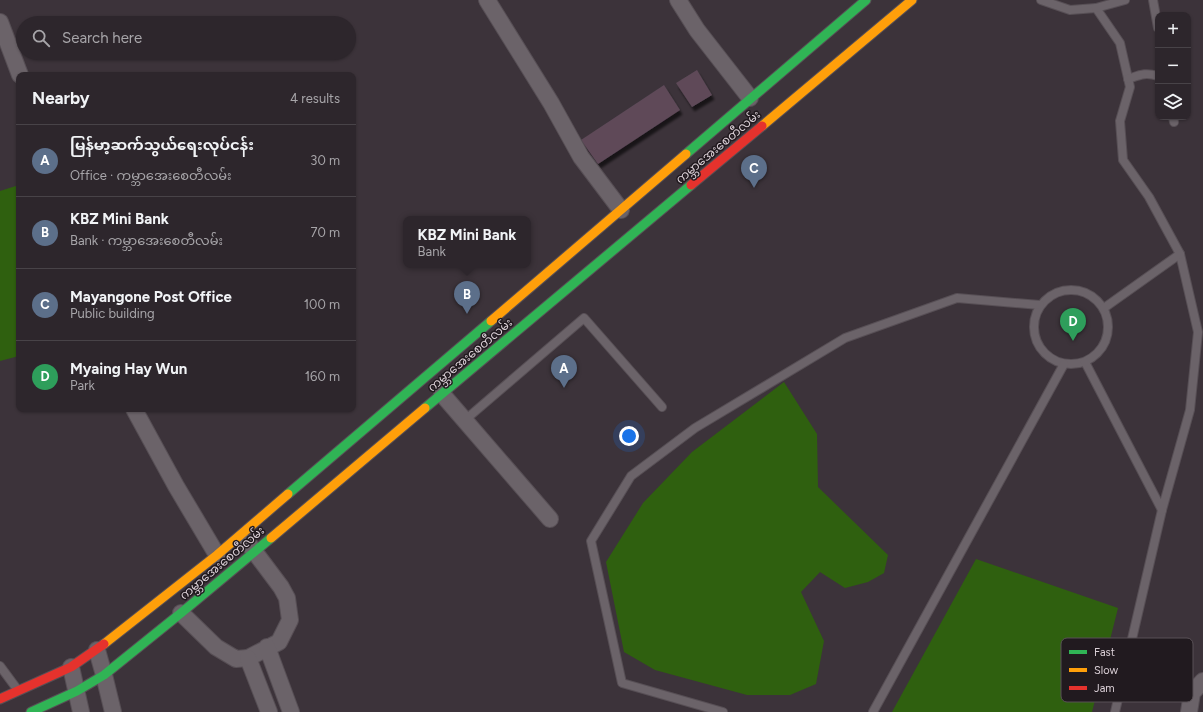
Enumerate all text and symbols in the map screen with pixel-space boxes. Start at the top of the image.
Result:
map controls [1155,12,1191,120]
button: + [1155,12,1191,48]
search box [16,16,356,60]
icon: search [30,27,52,49]
text: Search here [62,29,142,47]
button: − [1155,48,1191,84]
button: layers [1155,84,1191,120]
text: Nearby [32,88,90,108]
text: 4 results [290,91,340,106]
street label: ကမ္ဘာအေးစေတီလမ်း [672,106,765,189]
text: မြန်မာ့ဆက်သွယ်ရေးလုပ်ငန်း [70,136,254,154]
text: A [40,153,50,168]
text: 30 m [310,153,340,168]
pin: C [741,155,767,188]
text: Office · ကမ္ဘာအေးစေတီလမ်း [70,168,232,183]
text: KBZ Mini Bank [70,210,169,228]
popup [403,216,531,268]
text: B [41,225,49,240]
text: 70 m [310,225,340,240]
text: KBZ Mini Bank [418,226,516,244]
text: Bank · ကမ္ဘာအေးစေတီလမ်း [70,233,223,248]
text: Bank [418,244,446,259]
pin: B [454,281,480,314]
text: Mayangone Post Office [70,288,232,306]
text: C [40,297,50,312]
text: 100 m [304,297,340,312]
text: Public building [70,306,155,321]
pin: D [1060,308,1086,341]
street label: ကမ္ဘာအေးစေတီလမ်း [424,314,517,397]
pin: A [551,355,577,388]
text: Myaing Hay Wun [70,360,187,378]
text: D [40,369,50,384]
text: 160 m [305,369,340,384]
text: Park [70,378,95,393]
your location [619,426,639,446]
street label: ကမ္ဘာအေးစေတီလမ်း [176,522,269,605]
legend [1061,638,1193,702]
text: Fast [1094,646,1115,659]
text: Slow [1094,664,1118,677]
text: Jam [1094,682,1115,695]

